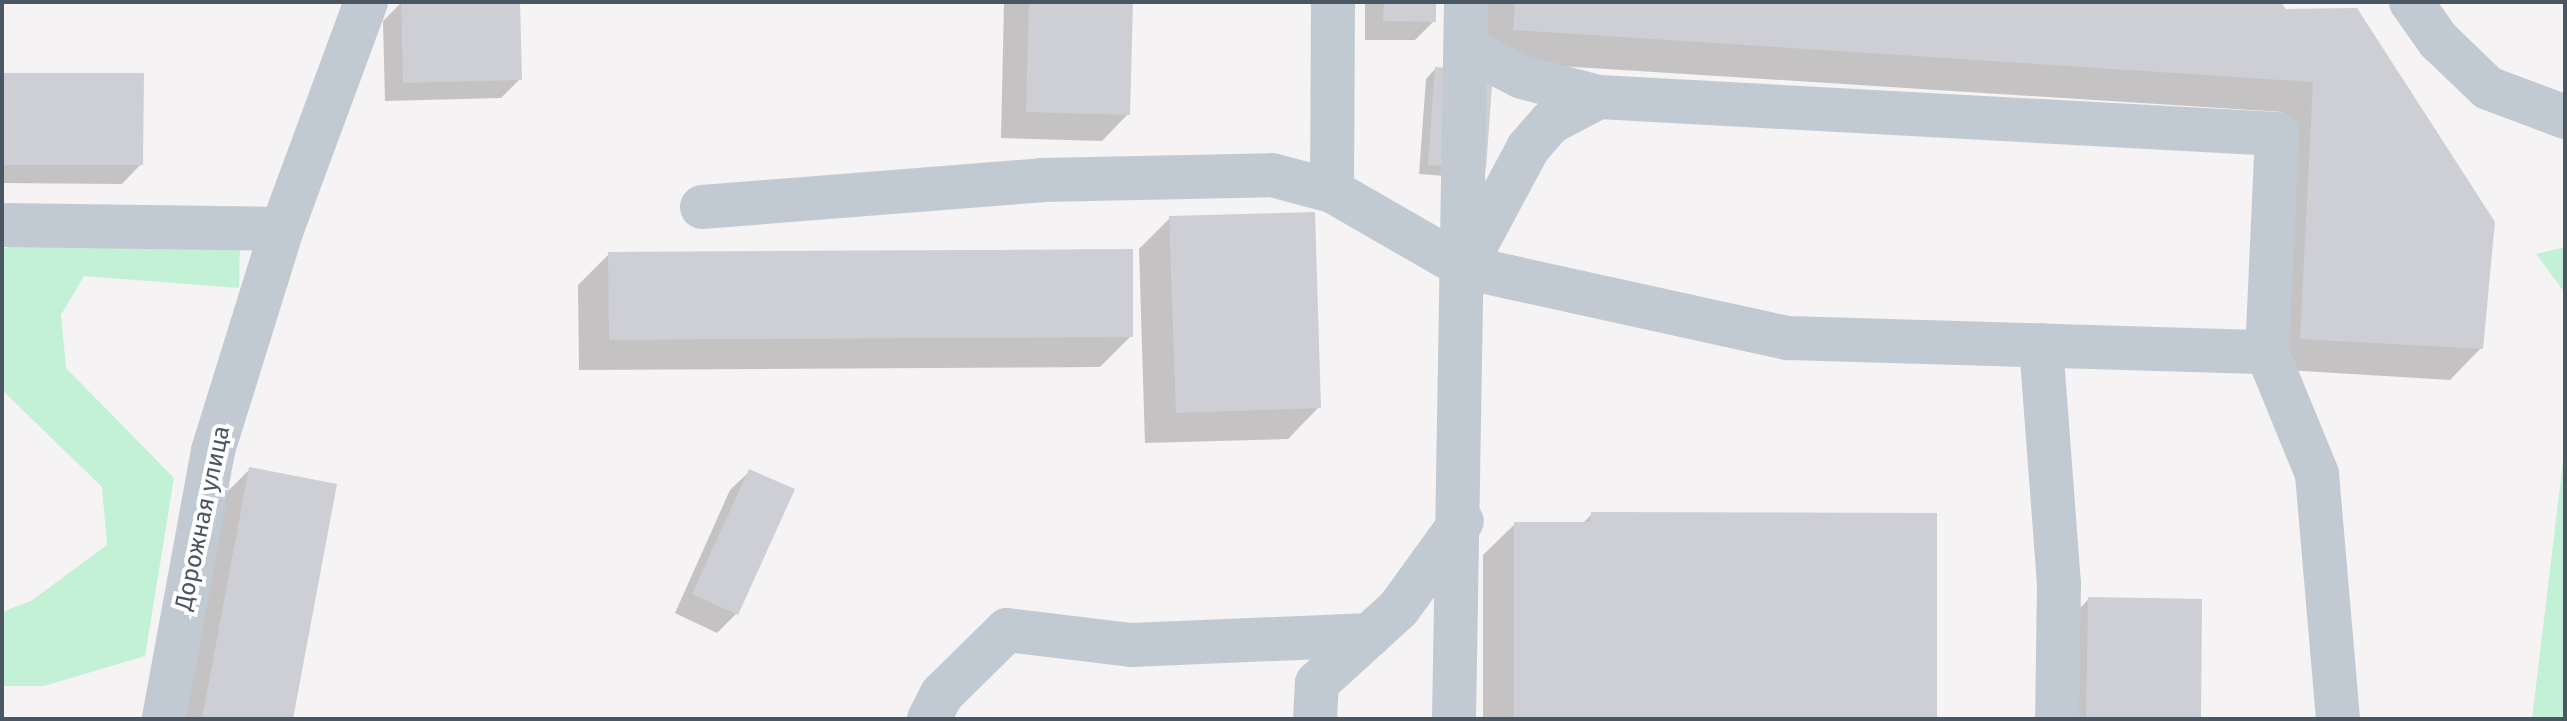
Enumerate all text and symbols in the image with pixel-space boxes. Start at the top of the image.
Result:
street label: Дорожная улица [169,423,237,613]

